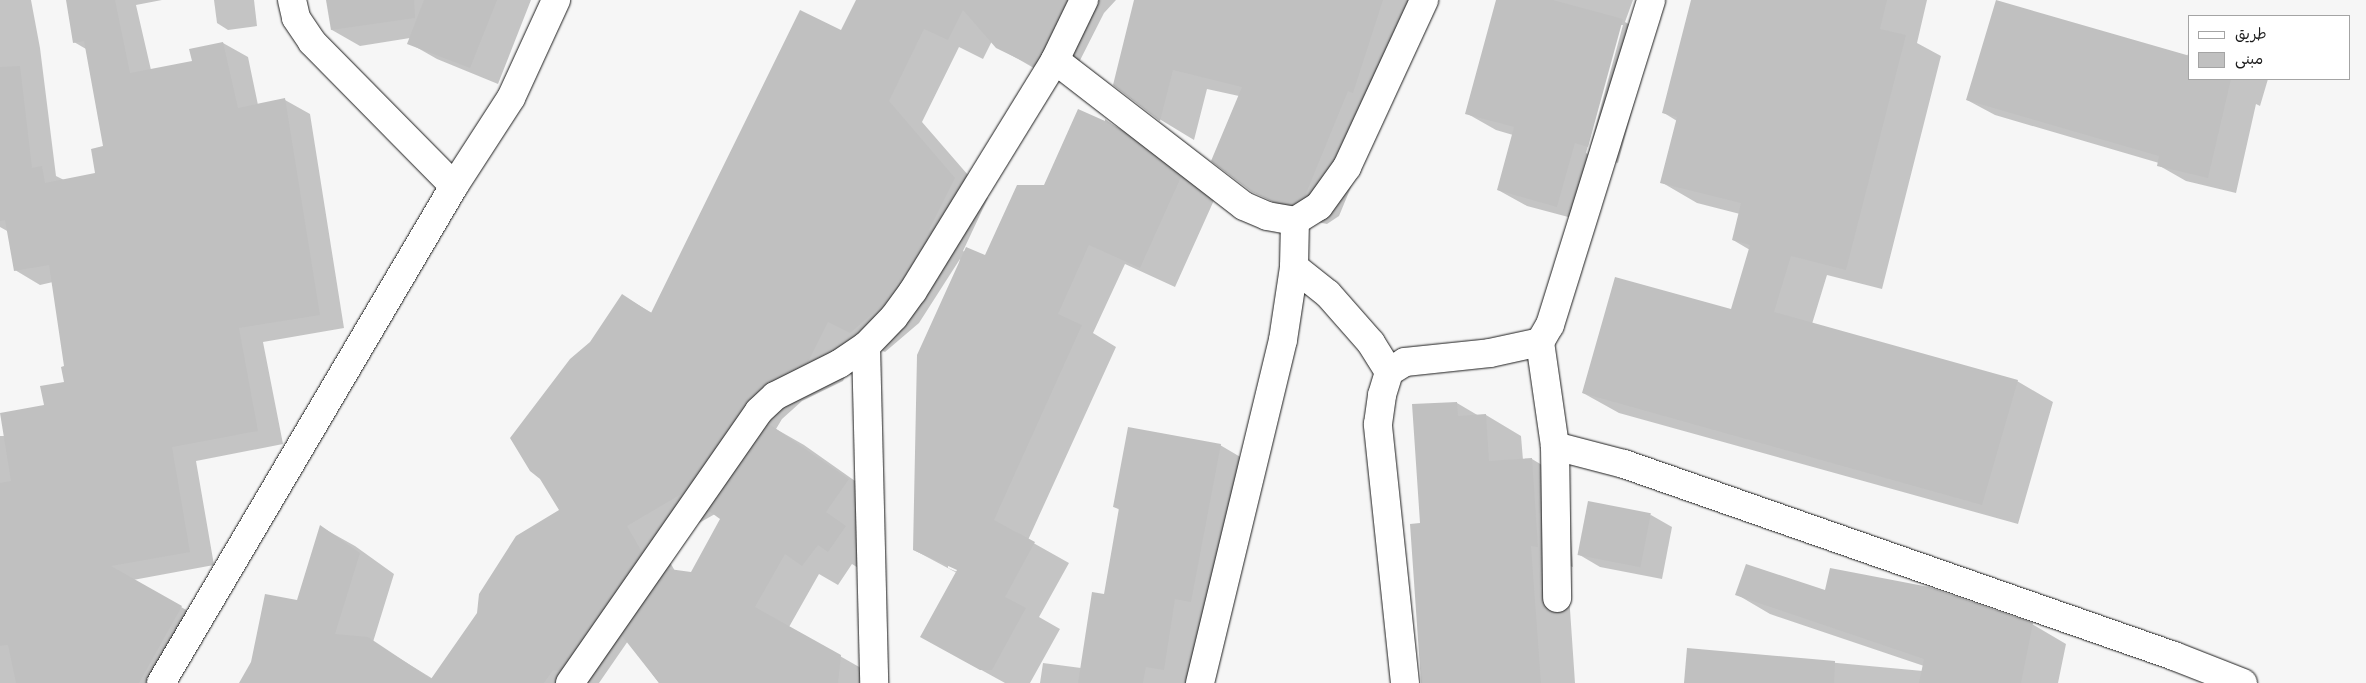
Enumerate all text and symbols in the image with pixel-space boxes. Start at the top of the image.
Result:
legend [2188,15,2351,80]
text: طريق [2235,23,2267,44]
text: مبنى [2235,48,2263,69]

